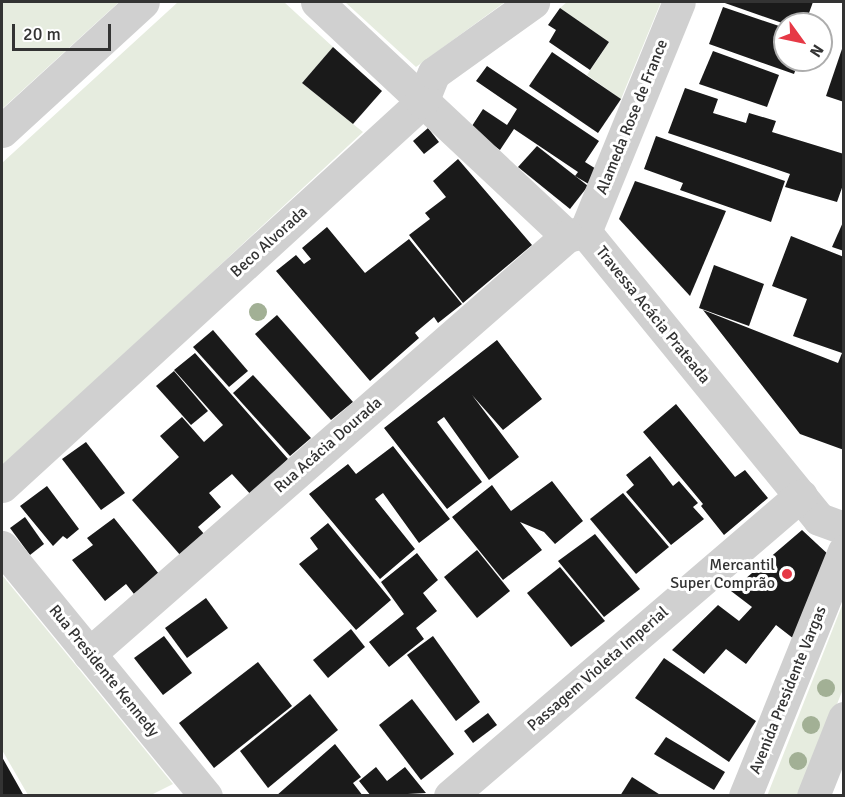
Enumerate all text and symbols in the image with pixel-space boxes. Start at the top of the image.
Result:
scale bar [15,12,114,50]
north arrow [773,12,833,72]
text: 20 m [23,23,61,45]
street label: Alameda Rose de France [592,37,672,197]
text: N [805,41,828,61]
street label: Beco Alvorada [227,202,311,282]
street label: Travessa Acácia Prateada [592,243,714,387]
street label: Rua Acácia Dourada [270,393,386,497]
place label: Mercantil Super Comprão [670,555,775,593]
marker: Mercantil Super Comprão [780,567,794,581]
street label: Rua Presidente Kennedy [45,601,163,741]
street label: Passagem Violeta Imperial [524,603,672,735]
street label: Avenida Presidente Vargas [745,603,831,777]

